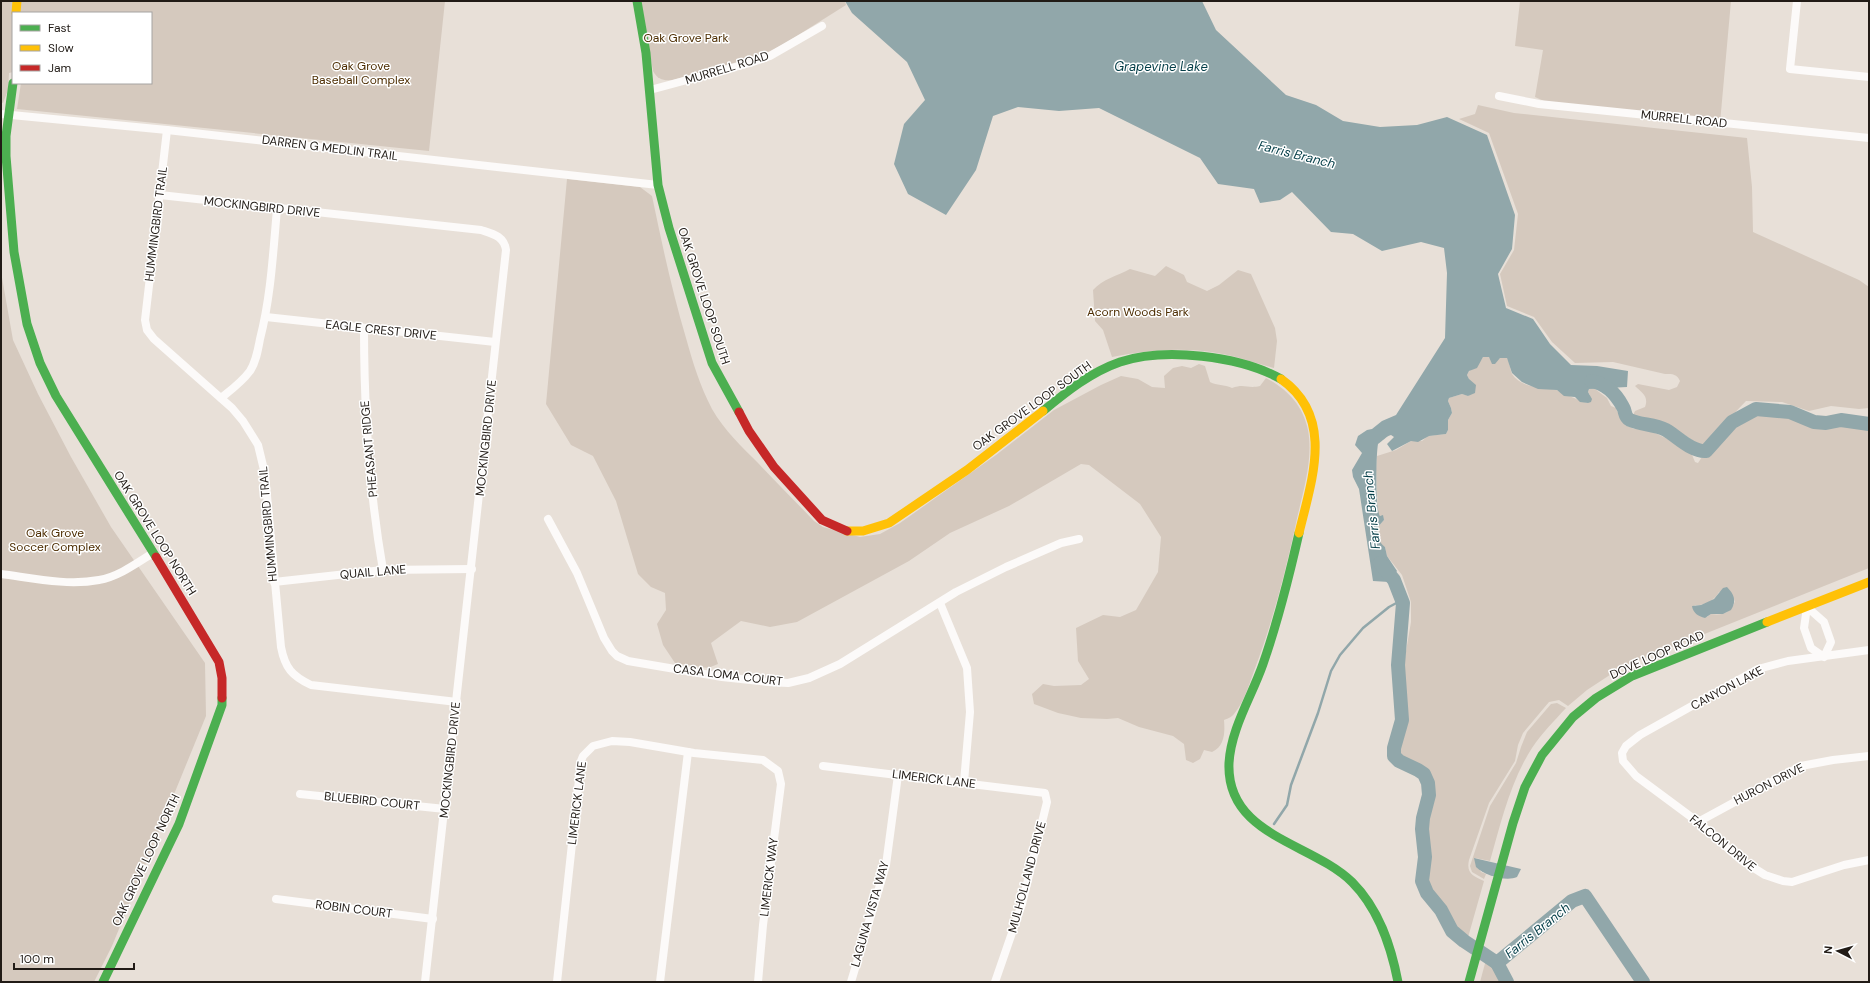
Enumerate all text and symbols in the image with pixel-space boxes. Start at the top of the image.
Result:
legend [12,12,152,84]
text: Fast [48,20,71,36]
park label: Oak Grove Park [644,30,728,46]
text: Slow [48,40,74,56]
street label: MURRELL ROAD [683,48,771,88]
park label: Oak Grove Baseball Complex [312,58,410,88]
water label: Grapevine Lake [1114,58,1208,75]
text: Jam [48,60,71,76]
street label: MURRELL ROAD [1640,107,1728,131]
street label: DARREN G MEDLIN TRAIL [261,132,399,164]
water label: Farris Branch [1257,137,1337,172]
street label: HUMMINGBIRD TRAIL [141,165,171,283]
street label: MOCKINGBIRD DRIVE [203,193,321,221]
street label: OAK GROVE LOOP SOUTH [674,225,734,367]
park label: Acorn Woods Park [1087,304,1189,320]
street label: EAGLE CREST DRIVE [325,316,438,344]
street label: OAK GROVE LOOP SOUTH [969,357,1095,455]
street label: MOCKINGBIRD DRIVE [472,379,500,497]
street label: PHEASANT RIDGE [357,400,381,498]
street label: HUMMINGBIRD TRAIL [255,466,281,582]
street label: OAK GROVE LOOP NORTH [110,468,200,598]
water label: Farris Branch [1359,470,1384,550]
park label: Oak Grove Soccer Complex [9,525,101,555]
street label: QUAIL LANE [339,561,407,583]
street label: DOVE LOOP ROAD [1607,627,1707,683]
street label: CASA LOMA COURT [672,660,784,690]
street label: CANYON LAKE [1688,662,1766,714]
street label: MOCKINGBIRD DRIVE [436,701,464,819]
street label: HURON DRIVE [1731,759,1807,809]
street label: LIMERICK LANE [564,760,590,846]
street label: LIMERICK LANE [891,766,977,792]
street label: BLUEBIRD COURT [323,788,421,814]
street label: OAK GROVE LOOP NORTH [108,791,184,929]
street label: FALCON DRIVE [1686,811,1760,875]
street label: MULHOLLAND DRIVE [1004,819,1050,935]
street label: LIMERICK WAY [756,836,782,917]
street label: LAGUNA VISTA WAY [847,859,893,969]
street label: ROBIN COURT [315,896,394,922]
water label: Farris Branch [1501,899,1573,962]
north arrow [1818,931,1858,971]
scale bar [14,945,134,971]
text: N [1821,945,1835,955]
text: 100 m [20,951,54,967]

